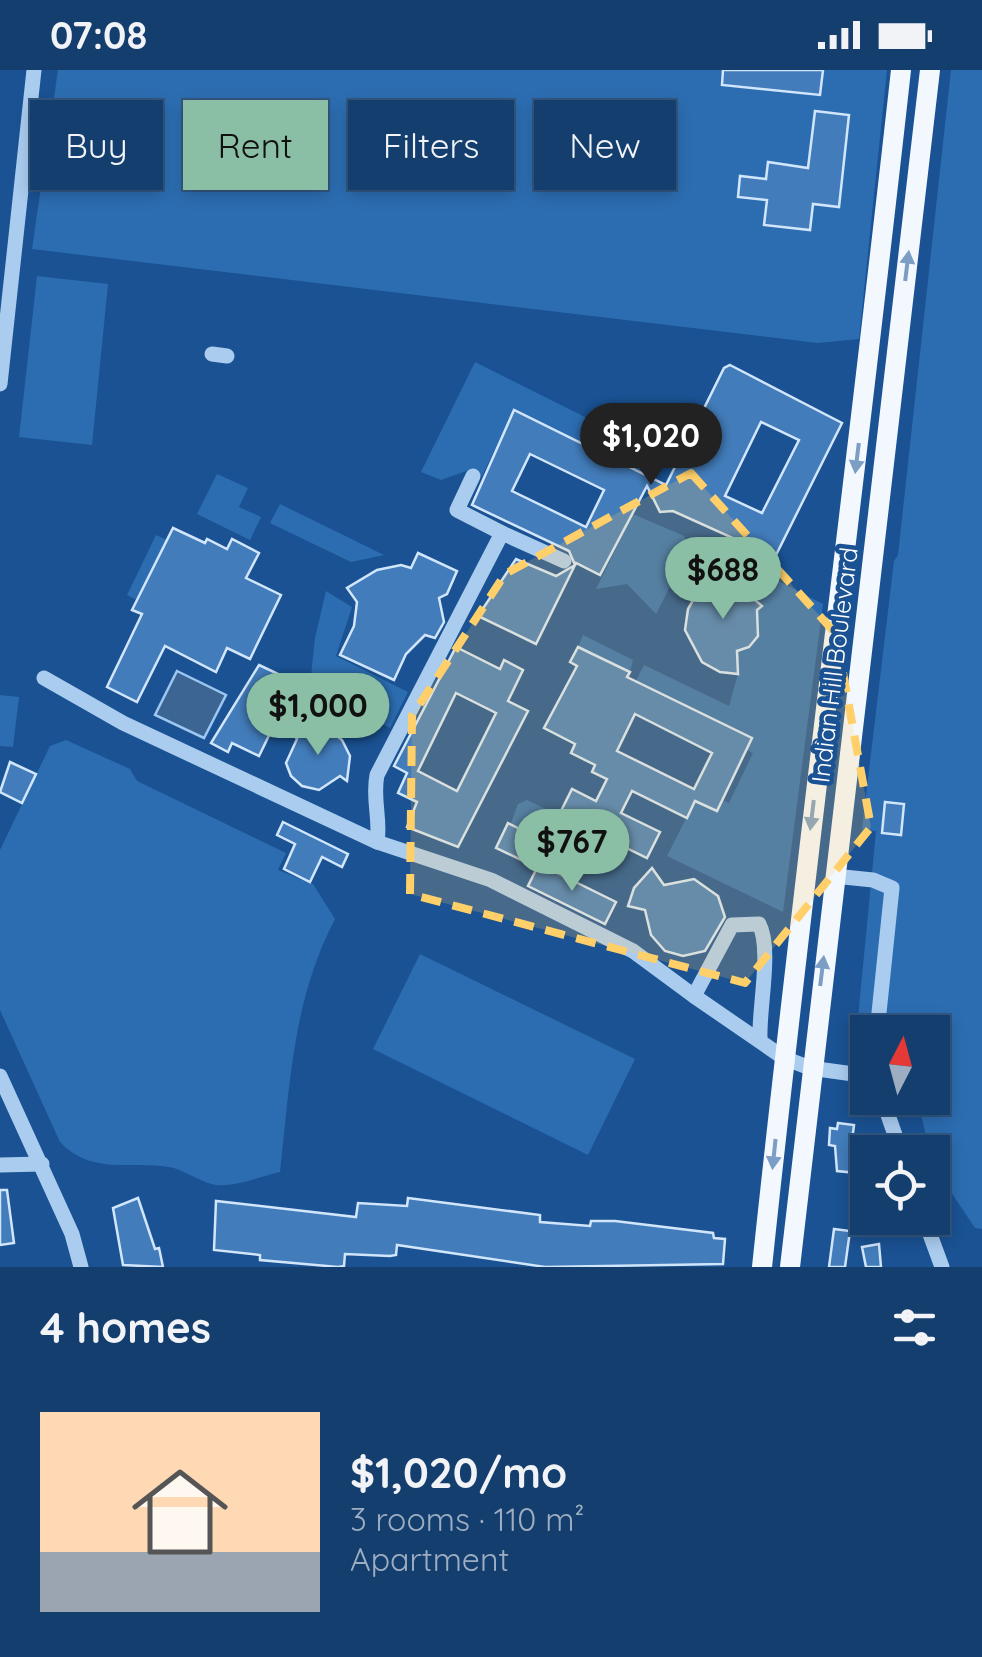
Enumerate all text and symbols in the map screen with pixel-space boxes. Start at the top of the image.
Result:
text: 07:08 [50,11,147,59]
chip: Buy [30,100,163,190]
chip: Rent [183,100,328,190]
chip: Filters [348,100,514,190]
chip: New [534,100,676,190]
one-way arrow [899,250,915,282]
pin: $1,020 [570,403,732,488]
text: $1,020 [602,415,700,455]
one-way arrow [849,442,865,474]
pin: $688 [664,537,782,622]
street label: Indian Hill Boulevard [804,546,864,784]
text: $688 [687,549,759,589]
pin: $1,000 [237,673,399,758]
text: $1,000 [268,685,368,725]
one-way arrow [803,799,819,831]
pin: $767 [513,809,631,894]
text: $767 [537,821,607,861]
one-way arrow [814,955,830,987]
north arrow [850,1015,950,1115]
map controls [850,1015,950,1235]
button: locate [850,1135,950,1235]
one-way arrow [766,1139,782,1171]
icon: filters [887,1300,942,1355]
text: 4 homes [40,1301,211,1354]
text: $1,020/mo [350,1446,567,1499]
icon: home [120,1452,240,1572]
text: 3 rooms · 110 m² [350,1499,584,1539]
text: Apartment [350,1539,509,1579]

